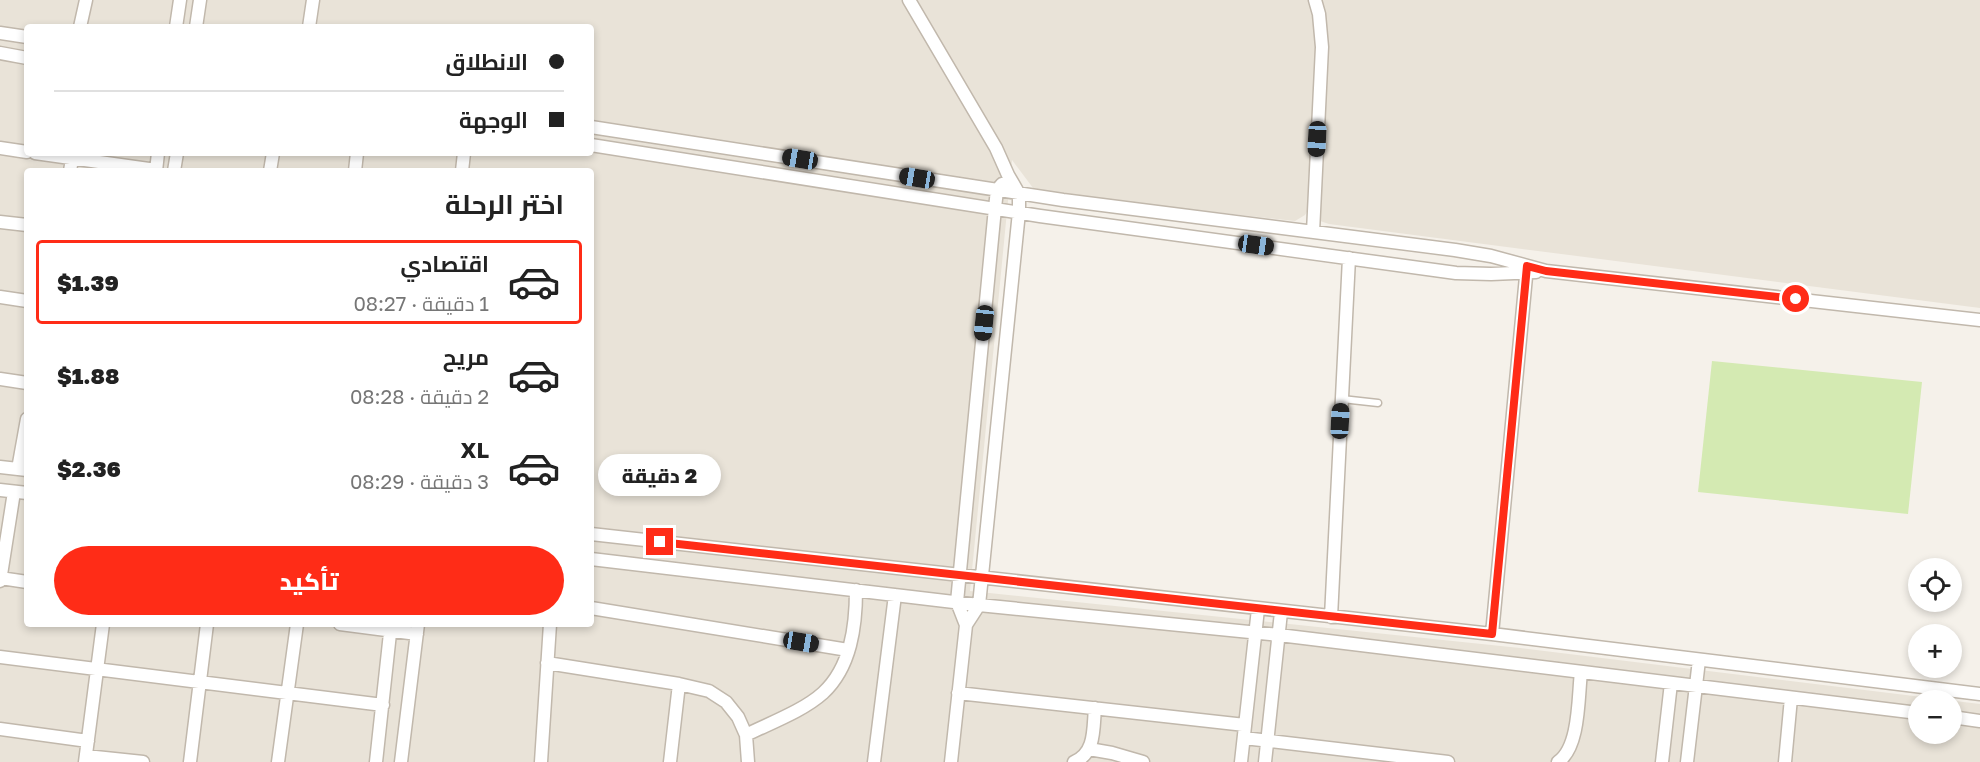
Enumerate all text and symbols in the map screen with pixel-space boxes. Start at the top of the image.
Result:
text: الانطلاق [445,48,528,75]
text: الوجهة [459,106,528,133]
car [1307,121,1327,157]
car [781,147,819,171]
car [898,166,936,190]
text: اختر الرحلة [445,188,564,220]
car [1237,234,1275,256]
text: اقتصادي [400,250,489,277]
icon: car [507,255,561,309]
text: $1.39 [57,269,119,296]
route start [1782,285,1809,312]
text: 1 دقيقة · 08:27 [353,291,489,315]
car [973,304,995,342]
text: مريح [443,343,489,370]
icon: car [507,348,561,402]
text: $1.88 [57,362,119,389]
text: 2 دقيقة · 08:28 [350,384,489,408]
car [1330,403,1350,439]
text: XL [461,436,489,463]
icon: car [507,441,561,495]
text: $2.36 [57,455,121,482]
callout: 2 دقيقة [598,455,722,497]
text: 2 دقيقة [622,463,697,487]
text: 3 دقيقة · 08:29 [350,469,489,493]
route end [646,528,673,555]
button: تأكيد [54,546,564,615]
map controls [1908,558,1962,744]
button: locate [1908,558,1962,612]
button: + [1908,624,1962,678]
car [782,630,820,654]
button: − [1908,690,1962,744]

